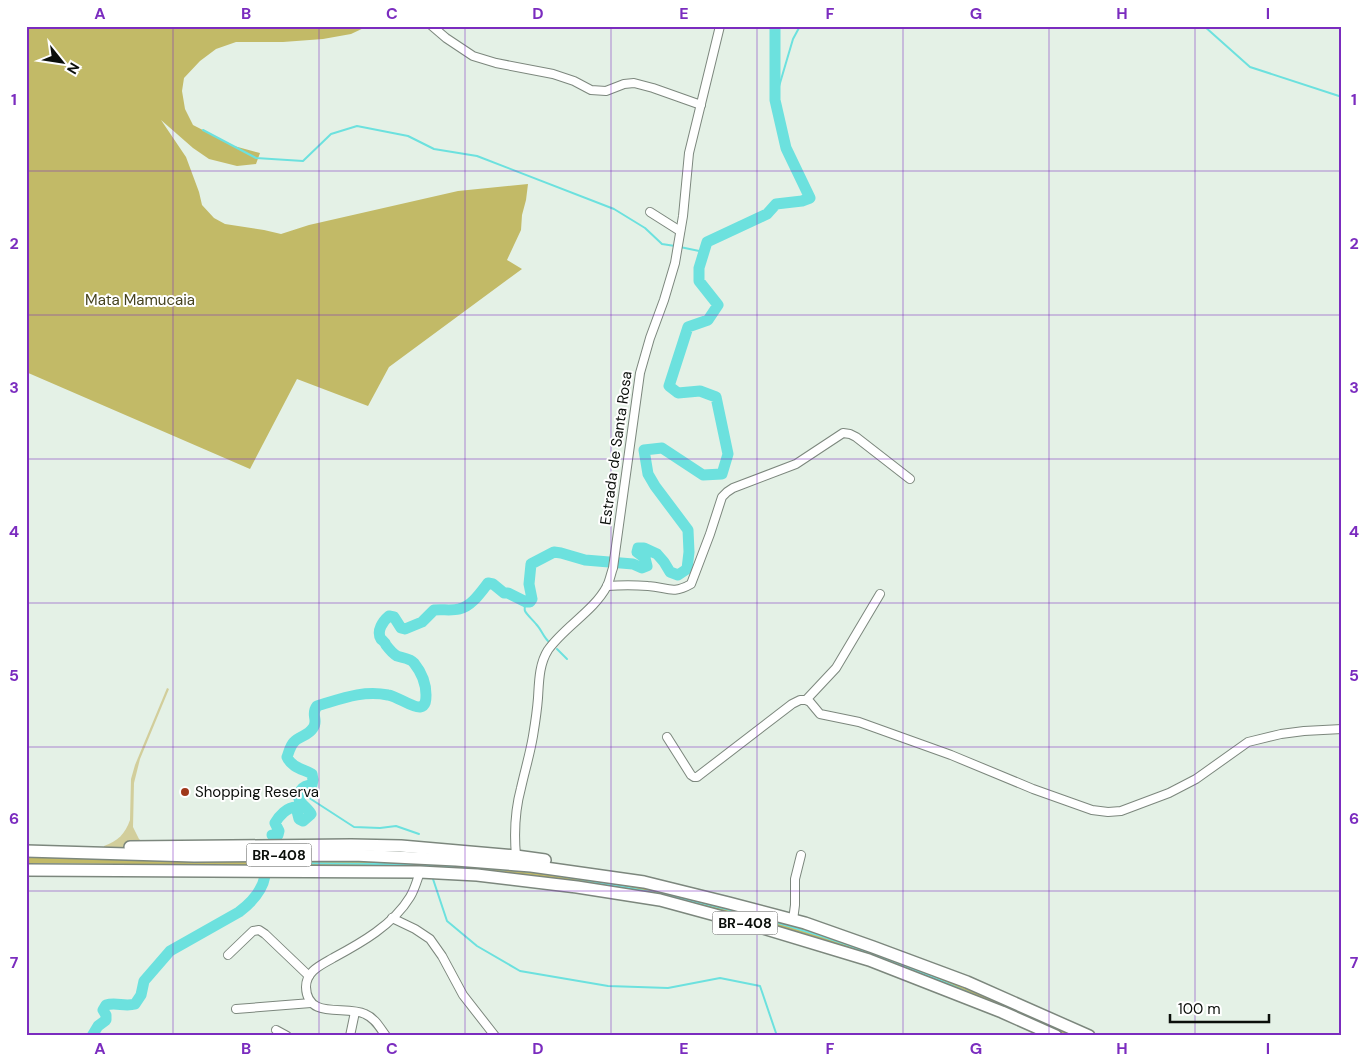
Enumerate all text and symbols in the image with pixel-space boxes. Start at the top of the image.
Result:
text: A [94,3,106,24]
text: B [241,3,251,24]
text: C [386,3,398,24]
text: D [532,3,544,24]
text: E [679,3,689,24]
text: F [826,3,835,24]
text: G [970,3,982,24]
text: H [1116,3,1128,24]
text: I [1266,3,1270,24]
north arrow [38,38,88,88]
text: N [63,60,84,77]
text: 1 [11,89,17,110]
text: 1 [1351,89,1357,110]
text: 2 [9,233,19,254]
text: 2 [1349,233,1359,254]
park label: Mata Mamucaia [85,290,195,310]
street label: Estrada de Santa Rosa [595,370,637,526]
text: 3 [9,377,19,398]
text: 3 [1349,377,1359,398]
text: 4 [9,521,19,542]
text: 4 [1349,521,1359,542]
text: 5 [9,665,19,686]
text: 5 [1349,665,1359,686]
place label: Shopping Reserva [195,782,319,802]
marker: Shopping Reserva [179,786,191,798]
text: 6 [9,808,19,829]
text: 6 [1349,808,1359,829]
road number: BR-408 [246,844,312,866]
road number: BR-408 [712,911,778,934]
text: 7 [10,952,19,973]
text: 7 [1350,952,1359,973]
scale bar [1170,992,1269,1024]
text: 100 m [1178,999,1221,1019]
text: A [94,1038,106,1059]
text: B [241,1038,251,1059]
text: C [386,1038,398,1059]
text: D [532,1038,544,1059]
text: E [679,1038,689,1059]
text: F [826,1038,835,1059]
text: G [970,1038,982,1059]
text: H [1116,1038,1128,1059]
text: I [1266,1038,1270,1059]

